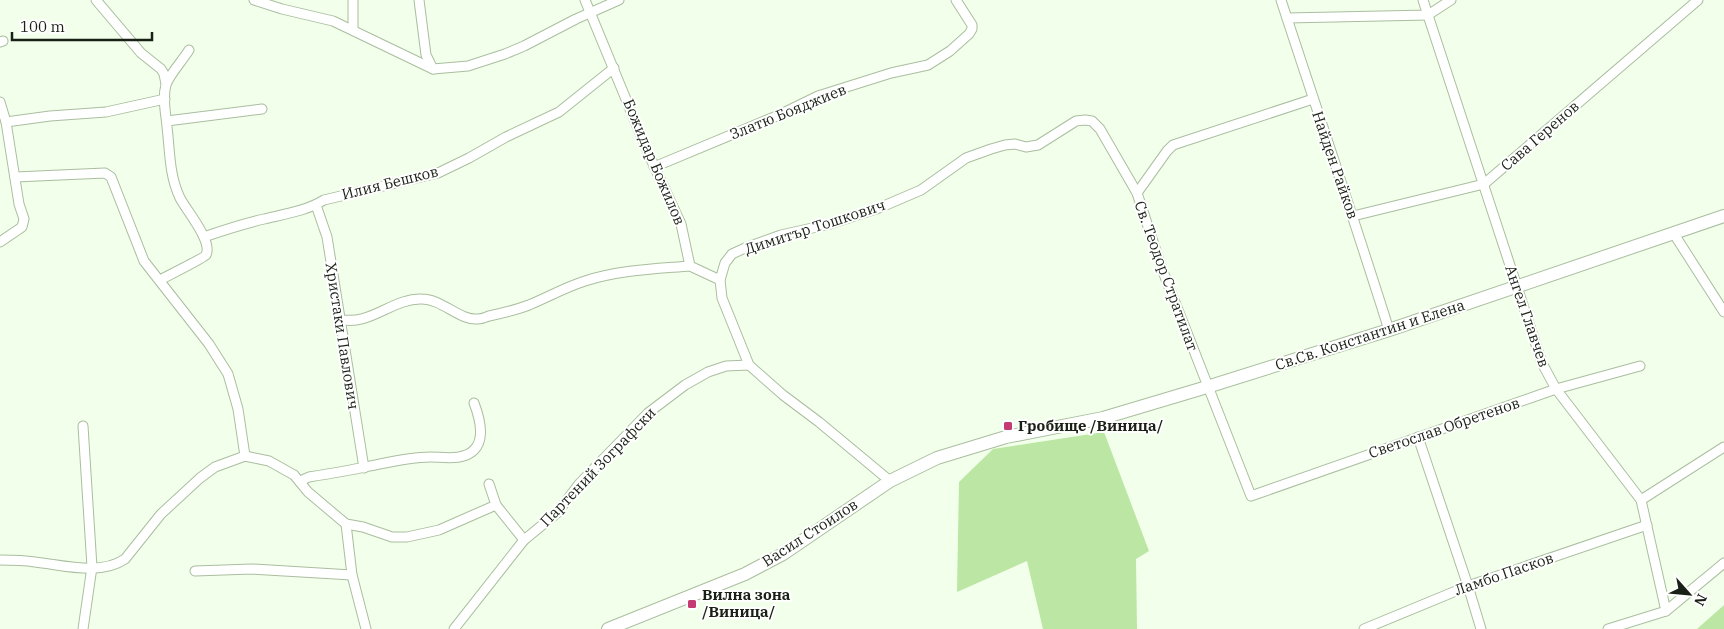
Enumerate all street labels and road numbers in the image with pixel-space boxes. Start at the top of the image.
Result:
street label: Златю Бояджиев [727,80,849,144]
street label: Божидар Божилов [619,96,690,228]
street label: Сава Геренов [1497,96,1583,175]
street label: Найден Райков [1308,108,1363,221]
street label: Илия Бешков [340,161,440,204]
street label: Димитър Тошкович [742,195,888,258]
street label: Св. Теодор Стратилат [1130,198,1203,354]
street label: Христаки Павлович [321,261,364,411]
street label: Ангел Главчев [1501,262,1554,369]
street label: Св.Св. Константин и Елена [1273,295,1467,374]
street label: Светослав Обретенов [1366,393,1522,462]
street label: Партений Зографски [536,403,660,530]
street label: Васил Стоилов [758,495,861,571]
street label: Ламбо Пасков [1452,548,1556,599]

